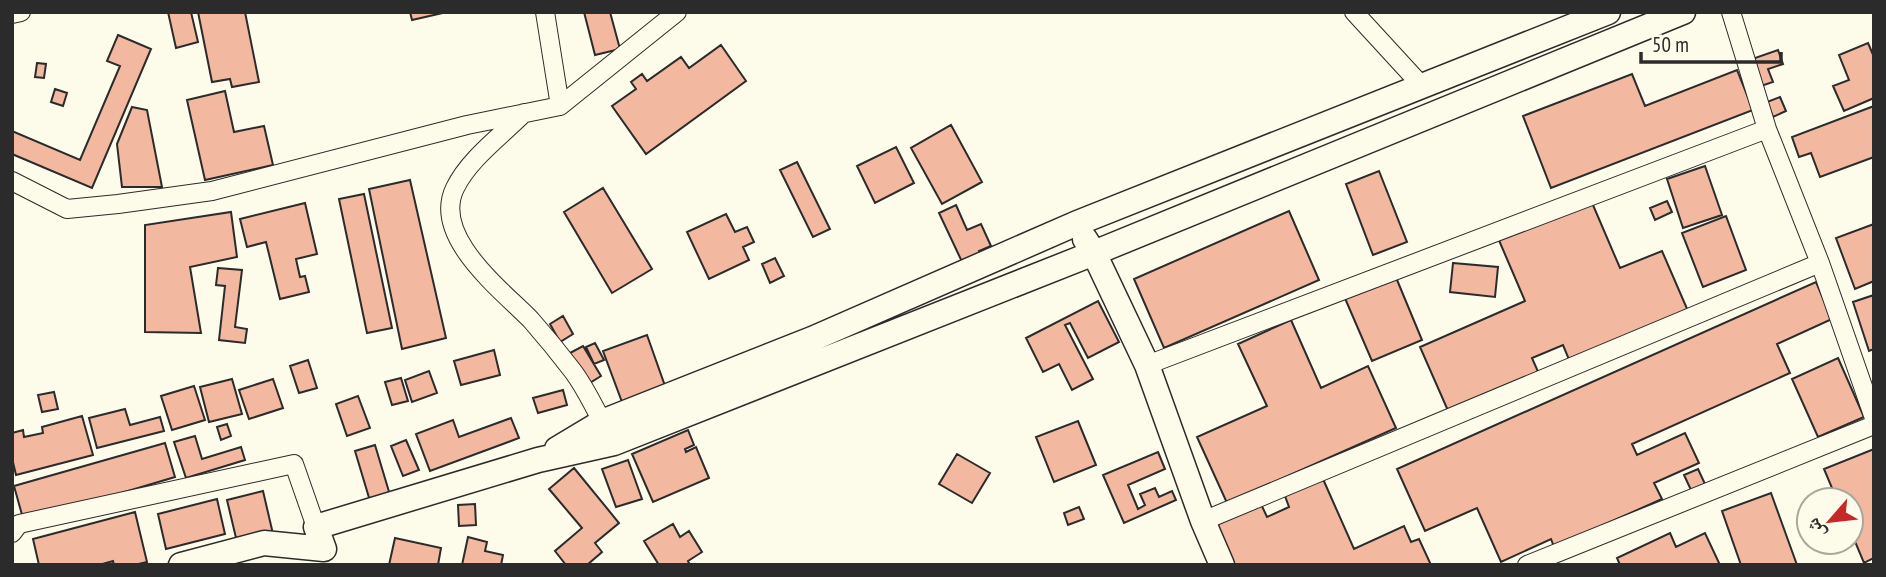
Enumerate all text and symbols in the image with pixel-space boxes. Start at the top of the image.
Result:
scale bar [1641,21,1781,65]
text: 50 m [1652,31,1689,58]
north arrow [1795,486,1865,556]
text: ش [1800,514,1830,544]

